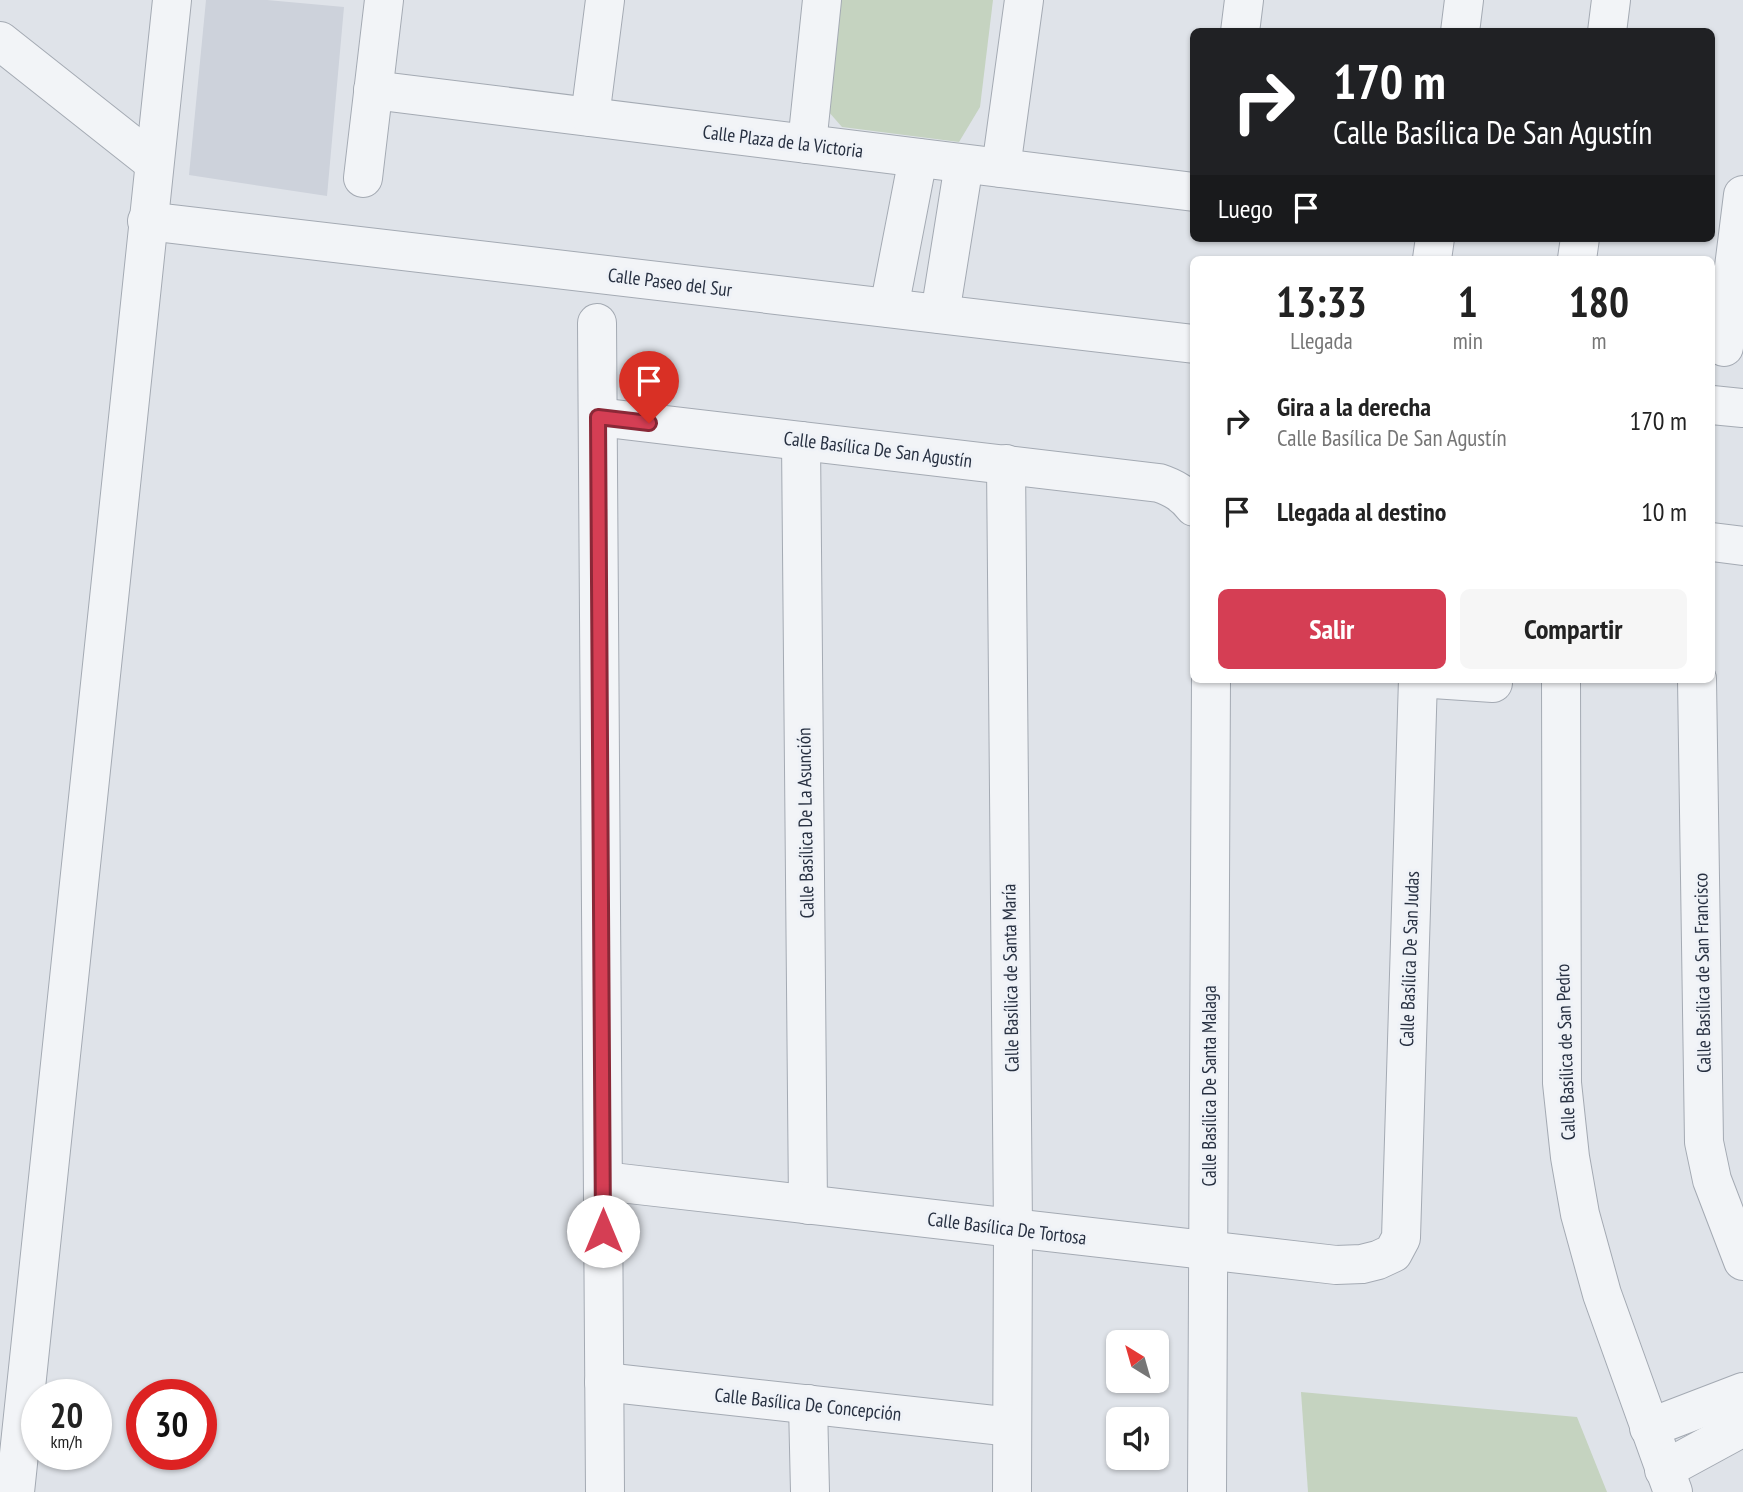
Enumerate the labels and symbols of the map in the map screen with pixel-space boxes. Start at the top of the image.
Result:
street label: Calle Plaza de la Victoria [701,119,865,163]
street label: Calle Paseo del Sur [607,262,734,302]
pin [619,351,679,423]
street label: Calle Basílica De San Agustín [782,426,974,472]
street label: Calle Basílica De La Asunción [791,727,819,919]
street label: Calle Basílica De San Judas [1394,871,1424,1047]
street label: Calle Basílica de San Francisco [1688,873,1716,1073]
street label: Calle Basílica de Santa María [996,884,1024,1072]
street label: Calle Basílica de San Pedro [1550,963,1580,1141]
street label: Calle Basílica De Santa Malaga [1197,985,1221,1187]
position arrow [566,1194,640,1268]
street label: Calle Basílica De Tortosa [926,1206,1088,1250]
north arrow [1106,1330,1169,1393]
speed limit sign: 30 [126,1379,217,1470]
street label: Calle Basílica De Concepción [714,1382,902,1426]

